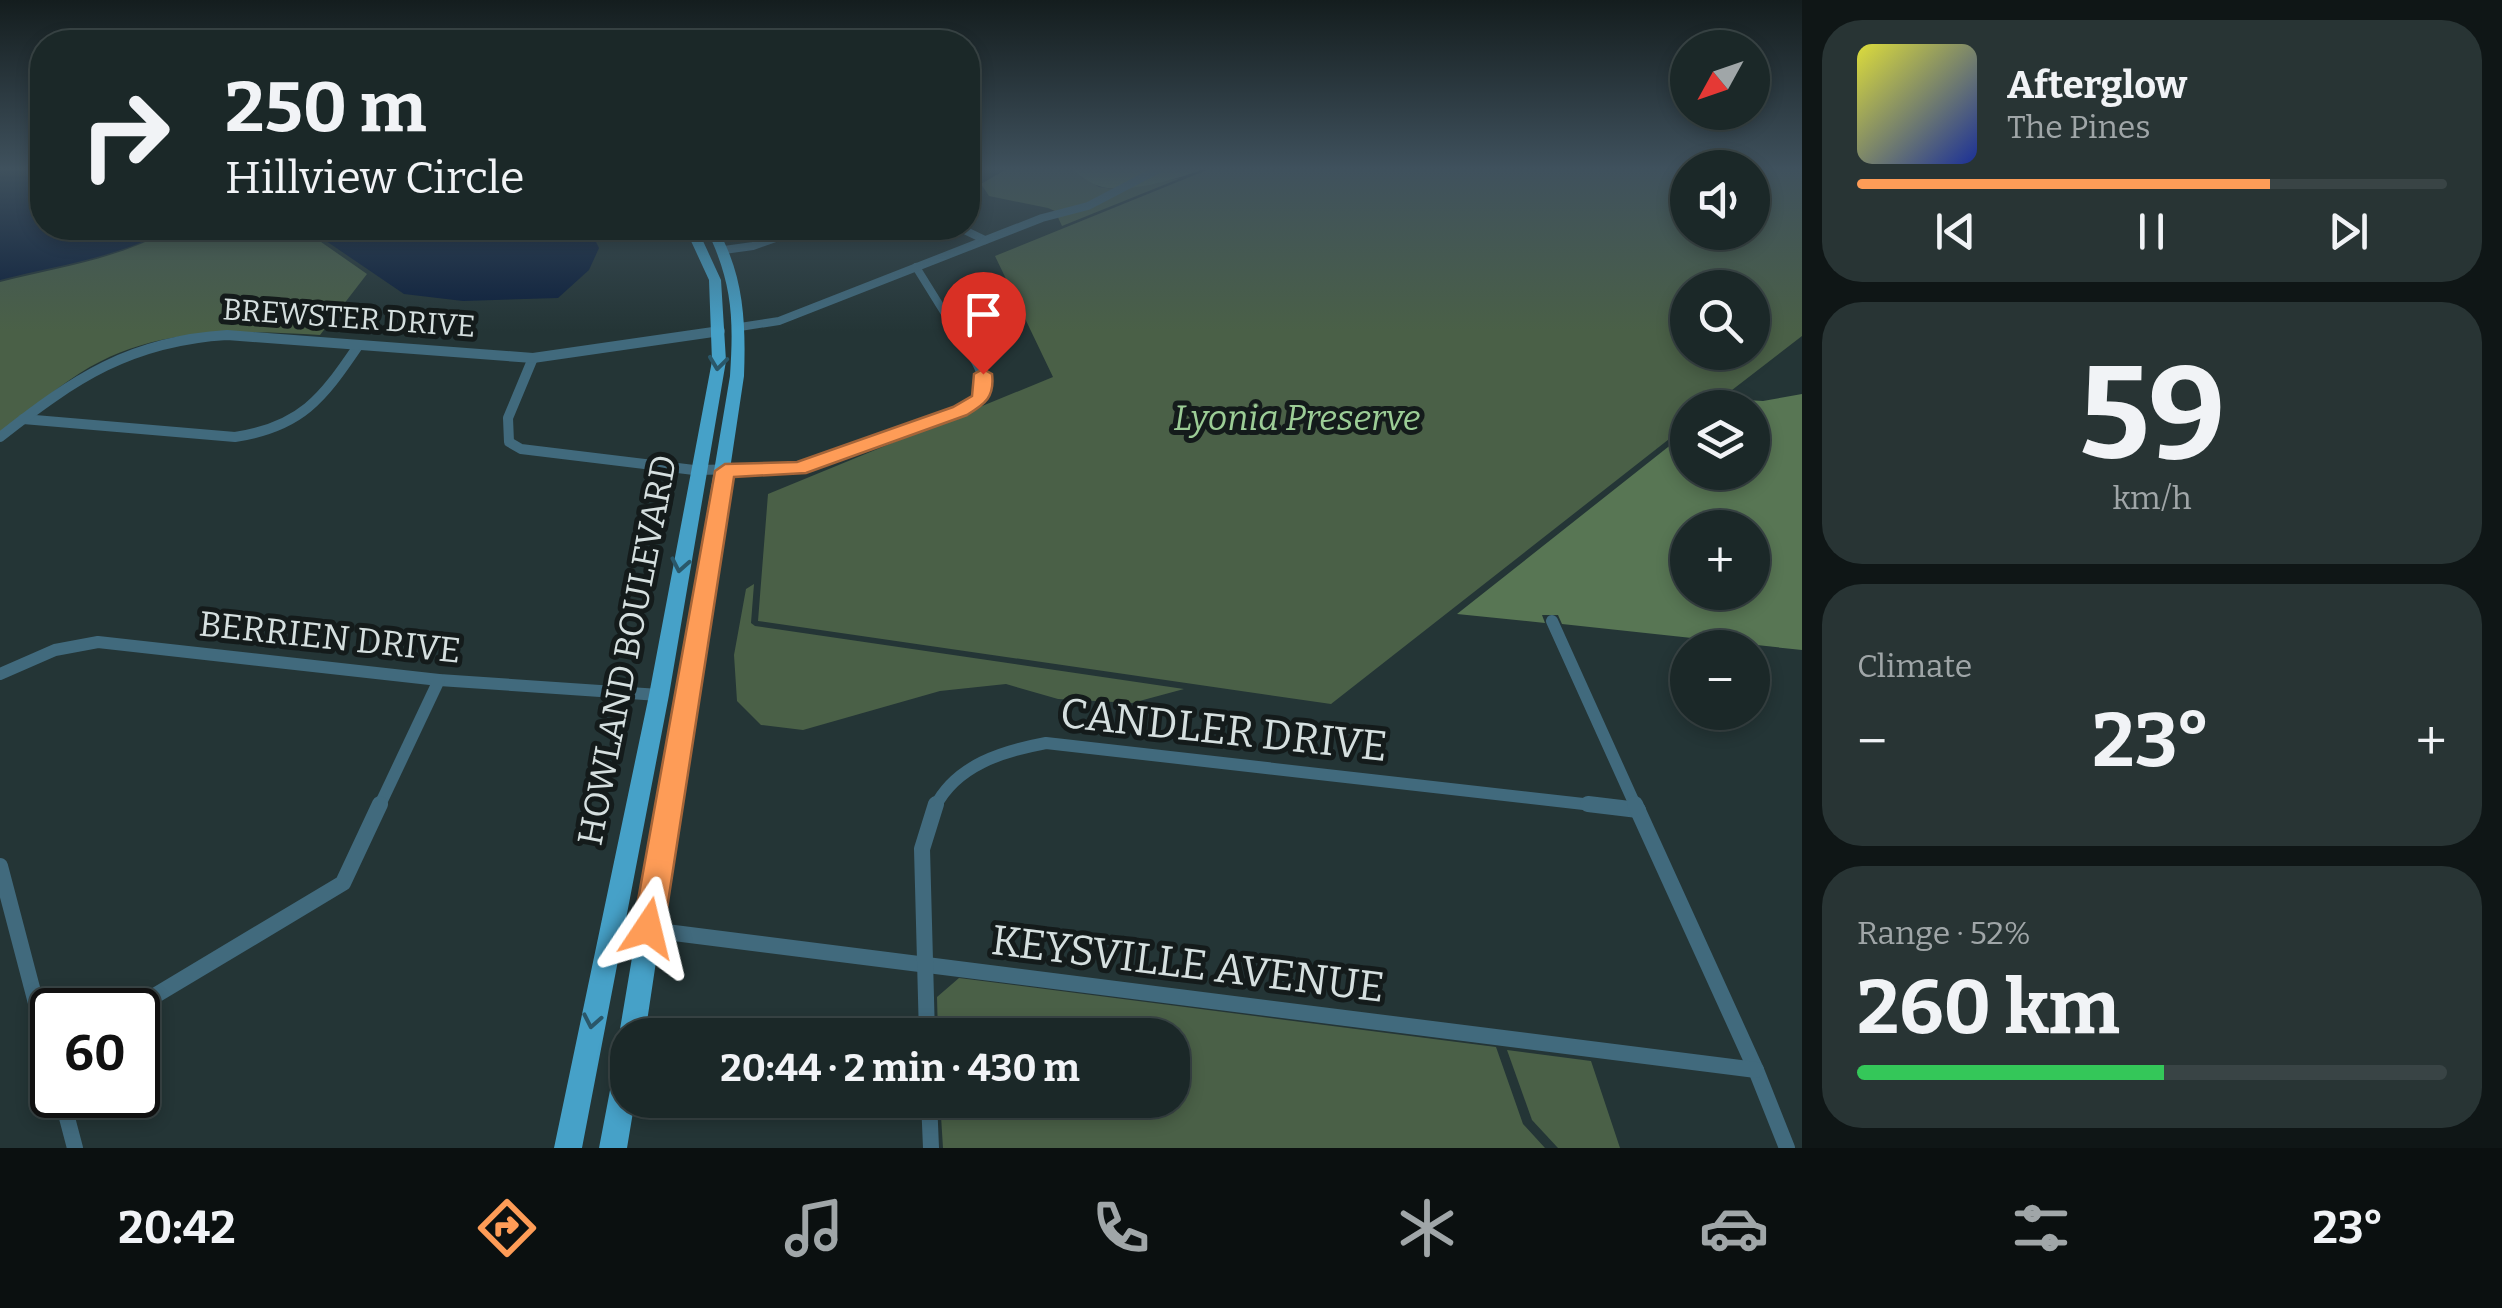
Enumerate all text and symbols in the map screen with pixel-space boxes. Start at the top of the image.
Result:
north arrow [1670,30,1770,130]
map controls [1670,30,1770,730]
text: Afterglow [2007,62,2187,108]
text: 250 m [225,66,427,150]
icon: right [60,70,190,200]
text: The Pines [2007,108,2151,146]
button: sound [1670,150,1770,250]
text: Hillview Circle [225,151,525,205]
icon: previous [1928,204,1983,259]
icon: pause [2124,204,2179,259]
icon: next [2321,204,2376,259]
button: search [1670,270,1770,370]
pin [941,272,1026,375]
icon: arrive [956,287,1011,342]
street label: BREWSTER DRIVE [221,291,477,345]
text: 59 [2079,336,2225,492]
one-way arrow [708,356,729,372]
button: layers [1670,390,1770,490]
park label: Lyonia Preserve [1174,397,1420,439]
street label: HOWLAND BOULEVARD [569,451,685,849]
text: km/h [2112,479,2192,517]
button: + [1670,510,1770,610]
one-way arrow [670,557,691,573]
street label: BERRIEN DRIVE [197,602,463,672]
button: − [1670,630,1770,730]
text: Climate [1857,647,1972,685]
street label: CANDLER DRIVE [1058,688,1390,772]
text: 23° [2092,696,2211,786]
text: − [1857,709,1887,775]
text: + [2416,709,2447,775]
position arrow [596,876,700,980]
text: Range · 52% [1857,914,2031,952]
street label: KEYSVILLE AVENUE [989,915,1387,1013]
text: 260 km [1857,963,2120,1053]
speed limit sign: 60 [30,988,160,1118]
one-way arrow [583,1012,604,1029]
text: 20:44 · 2 min · 430 m [720,1045,1080,1091]
icon: directions [472,1193,542,1263]
icon: music [779,1193,849,1263]
icon: phone [1086,1193,1156,1263]
icon: climate [1392,1193,1462,1263]
icon: car [1699,1193,1769,1263]
icon: filters [2006,1193,2076,1263]
text: 20:42 [118,1201,236,1255]
text: 23° [2313,1201,2384,1255]

